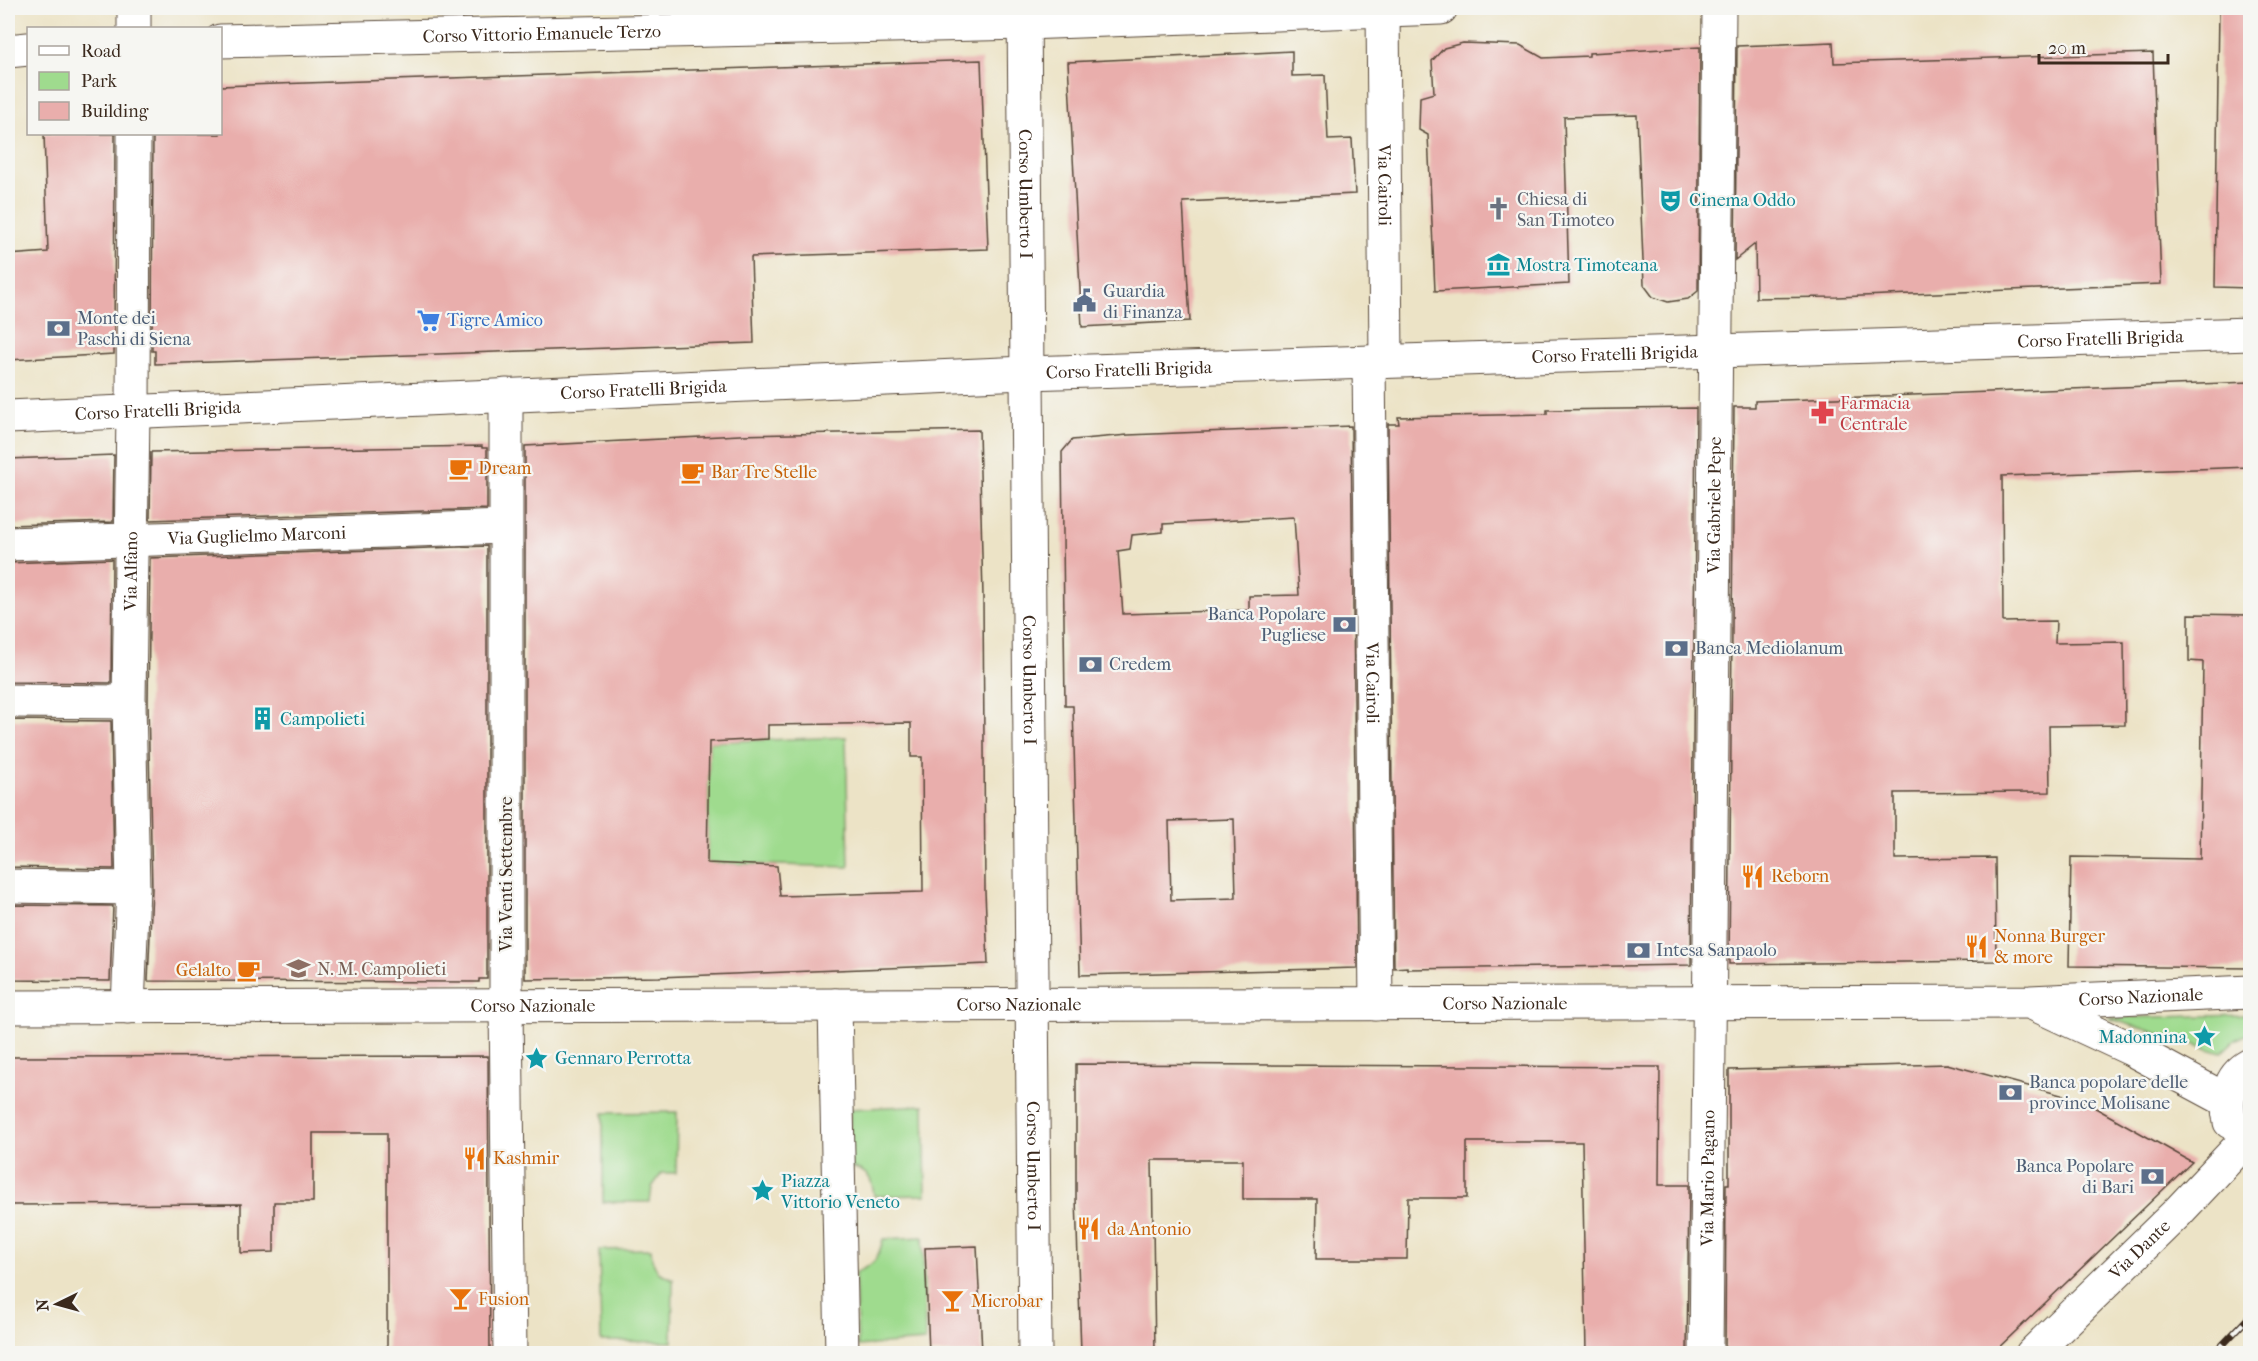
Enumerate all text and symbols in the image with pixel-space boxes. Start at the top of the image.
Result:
street label: Corso Vittorio Emanuele Terzo [422,21,661,47]
legend [27,27,222,135]
scale bar [2039,27,2168,65]
text: 20 m [2048,38,2086,59]
text: Road [81,41,121,62]
text: Park [81,71,118,92]
text: Building [81,101,149,122]
street label: Corso Umberto I [1014,129,1036,259]
street label: Via Cairoli [1373,143,1395,227]
theatre icon: Cinema Oddo [1658,187,1684,213]
place label: Chiesa di San Timoteo [1517,189,1614,231]
place label: Cinema Oddo [1689,190,1796,211]
church icon: Chiesa di San Timoteo [1486,196,1512,222]
museum icon: Mostra Timoteana [1485,252,1511,278]
place label: Mostra Timoteana [1516,255,1658,276]
place label: Guardia di Finanza [1103,281,1183,323]
public building icon: Guardia di Finanza [1072,288,1098,314]
supermarket icon: Tigre Amico [416,307,442,333]
place label: Monte dei Paschi di Siena [77,308,192,350]
place label: Tigre Amico [447,310,543,331]
bank icon: Monte dei Paschi di Siena [46,315,72,341]
street label: Corso Fratelli Brigida [2017,326,2185,352]
street label: Corso Fratelli Brigida [1531,342,1699,368]
street label: Corso Fratelli Brigida [1046,357,1213,383]
street label: Corso Fratelli Brigida [560,376,728,404]
place label: Farmacia Centrale [1840,393,1911,435]
street label: Corso Fratelli Brigida [74,397,242,425]
pharmacy icon: Farmacia Centrale [1809,400,1835,426]
street label: Via Gabriele Pepe [1704,436,1726,575]
cafe icon: Dream [447,455,473,481]
place label: Dream [478,458,532,479]
cafe icon: Bar Tre Stelle [680,459,706,485]
place label: Bar Tre Stelle [711,462,817,483]
street label: Via Guglielmo Marconi [166,522,347,550]
street label: Via Alfano [120,531,142,612]
place label: Banca Popolare Pugliese [1207,604,1326,646]
bank icon: Banca Popolare Pugliese [1331,611,1357,637]
street label: Corso Umberto I [1018,615,1040,745]
bank icon: Banca Mediolanum [1664,635,1690,661]
place label: Banca Mediolanum [1695,638,1843,659]
street label: Via Cairoli [1361,641,1383,725]
bank icon: Credem [1078,651,1104,677]
place label: Credem [1109,654,1171,675]
building icon: Campolieti [249,706,275,732]
place label: Campolieti [280,709,366,730]
street label: Via Venti Settembre [496,796,517,953]
restaurant icon: Reborn [1740,863,1766,889]
place label: Reborn [1771,866,1830,887]
place label: Nonna Burger & more [1994,926,2105,968]
restaurant icon: Nonna Burger & more [1963,933,1989,959]
bank icon: Intesa Sanpaolo [1625,937,1651,963]
place label: Intesa Sanpaolo [1656,940,1777,961]
school or university icon: N. M. Campolieti [286,956,312,982]
cafe icon: Gelalto [236,957,262,983]
place label: N. M. Campolieti [317,959,447,980]
place label: Gelalto [176,960,231,981]
street label: Corso Nazionale [2078,984,2204,1011]
street label: Corso Nazionale [1443,993,1567,1014]
street label: Corso Nazionale [957,994,1081,1016]
street label: Corso Nazionale [471,996,595,1017]
place icon: Madonnina [2192,1024,2218,1050]
place label: Madonnina [2098,1027,2188,1048]
place icon: Gennaro Perrotta [524,1045,550,1071]
place label: Gennaro Perrotta [555,1048,692,1069]
place label: Banca popolare delle province Molisane [2028,1072,2188,1114]
bank icon: Banca popolare delle province Molisane [1998,1079,2024,1105]
street label: Corso Umberto I [1022,1101,1044,1231]
street label: Via Mario Pagano [1697,1110,1719,1247]
restaurant icon: Kashmir [462,1145,488,1171]
place label: Kashmir [493,1148,560,1169]
place label: Banca Popolare di Bari [2015,1156,2135,1198]
bank icon: Banca Popolare di Bari [2139,1163,2165,1189]
place label: Piazza Vittorio Veneto [780,1171,900,1213]
place icon: Piazza Vittorio Veneto [750,1178,776,1204]
street label: Via Dante [2104,1215,2175,1285]
restaurant icon: da Antonio [1076,1216,1102,1242]
place label: da Antonio [1107,1219,1191,1240]
north arrow [27,1274,87,1334]
bar icon: Fusion [447,1286,473,1312]
bar icon: Microbar [940,1288,966,1314]
place label: Fusion [478,1289,530,1310]
place label: Microbar [971,1291,1043,1312]
text: N [32,1298,53,1312]

